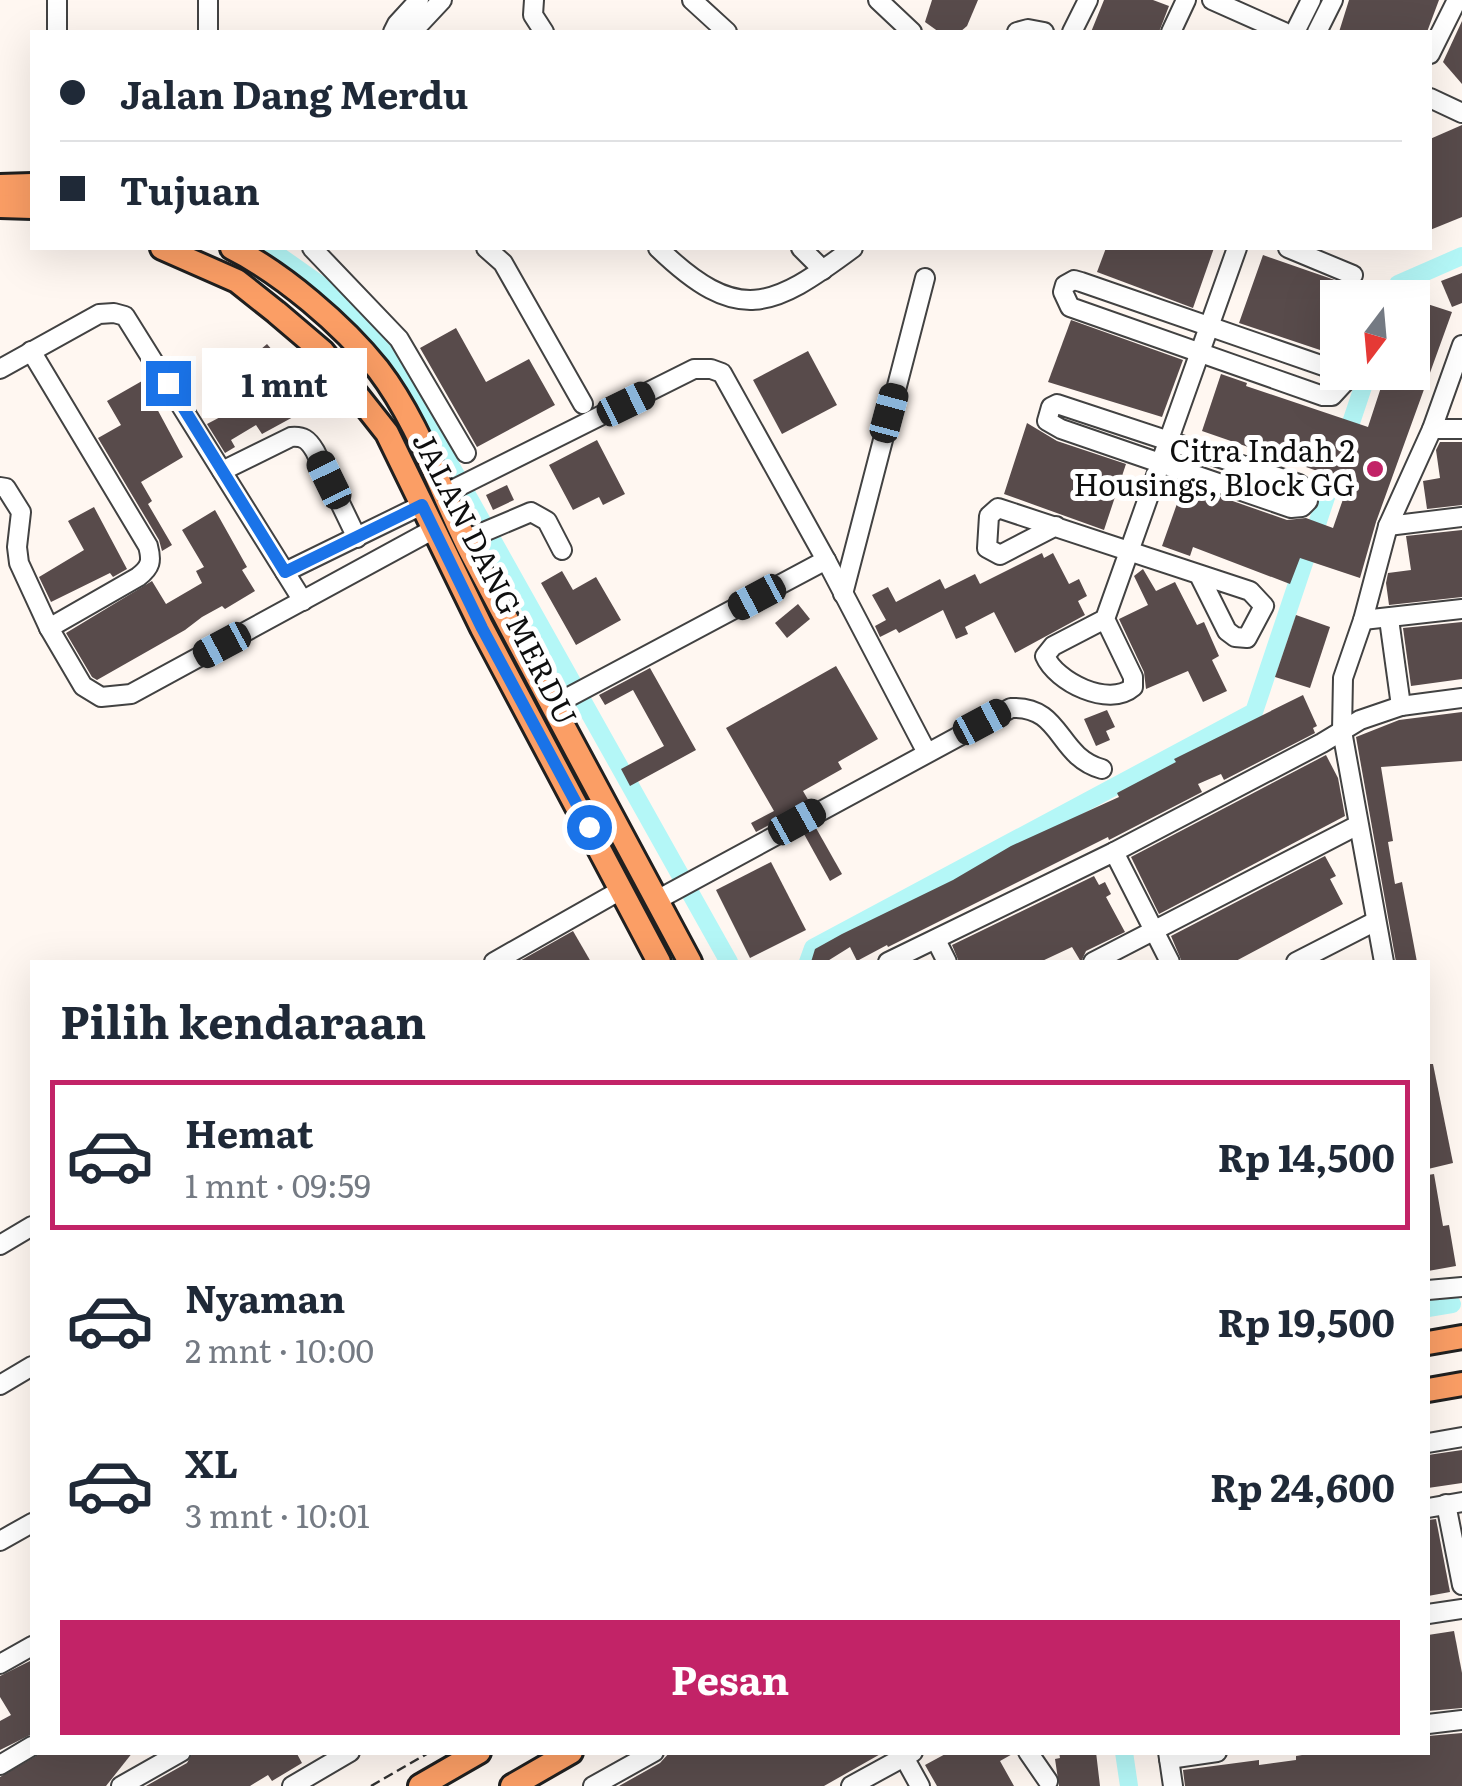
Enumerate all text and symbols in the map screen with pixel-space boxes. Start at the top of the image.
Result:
text: Jalan Dang Merdu [120,64,468,121]
text: Tujuan [120,160,260,217]
north arrow [1320,280,1430,390]
map controls [1320,280,1430,390]
callout: 1 mnt [203,348,368,418]
text: 1 mnt [241,359,328,407]
route end [146,361,191,406]
car [592,377,660,431]
car [867,380,911,446]
street label: JALAN DANG MERDU [404,423,590,732]
place label: Citra Indah 2 Housings, Block GG [1073,427,1355,505]
car [302,446,356,514]
marker: Citra Indah 2 Housings, Block GG [1364,458,1386,480]
car [723,570,791,624]
car [188,618,256,672]
car [948,695,1016,749]
car [763,794,831,850]
route start [567,805,612,850]
text: Pilih kendaraan [60,986,426,1053]
text: Hemat [185,1103,313,1160]
icon: car [65,1110,155,1200]
text: Rp 14,500 [1218,1127,1395,1184]
text: 1 mnt · 09:59 [185,1160,371,1208]
text: Nyaman [185,1268,345,1325]
icon: car [65,1275,155,1365]
text: Rp 19,500 [1218,1292,1395,1349]
text: 2 mnt · 10:00 [185,1325,374,1373]
text: XL [185,1433,238,1490]
icon: car [65,1440,155,1530]
text: Rp 24,600 [1210,1457,1395,1514]
text: 3 mnt · 10:01 [185,1490,370,1538]
button: Pesan [60,1620,1400,1735]

